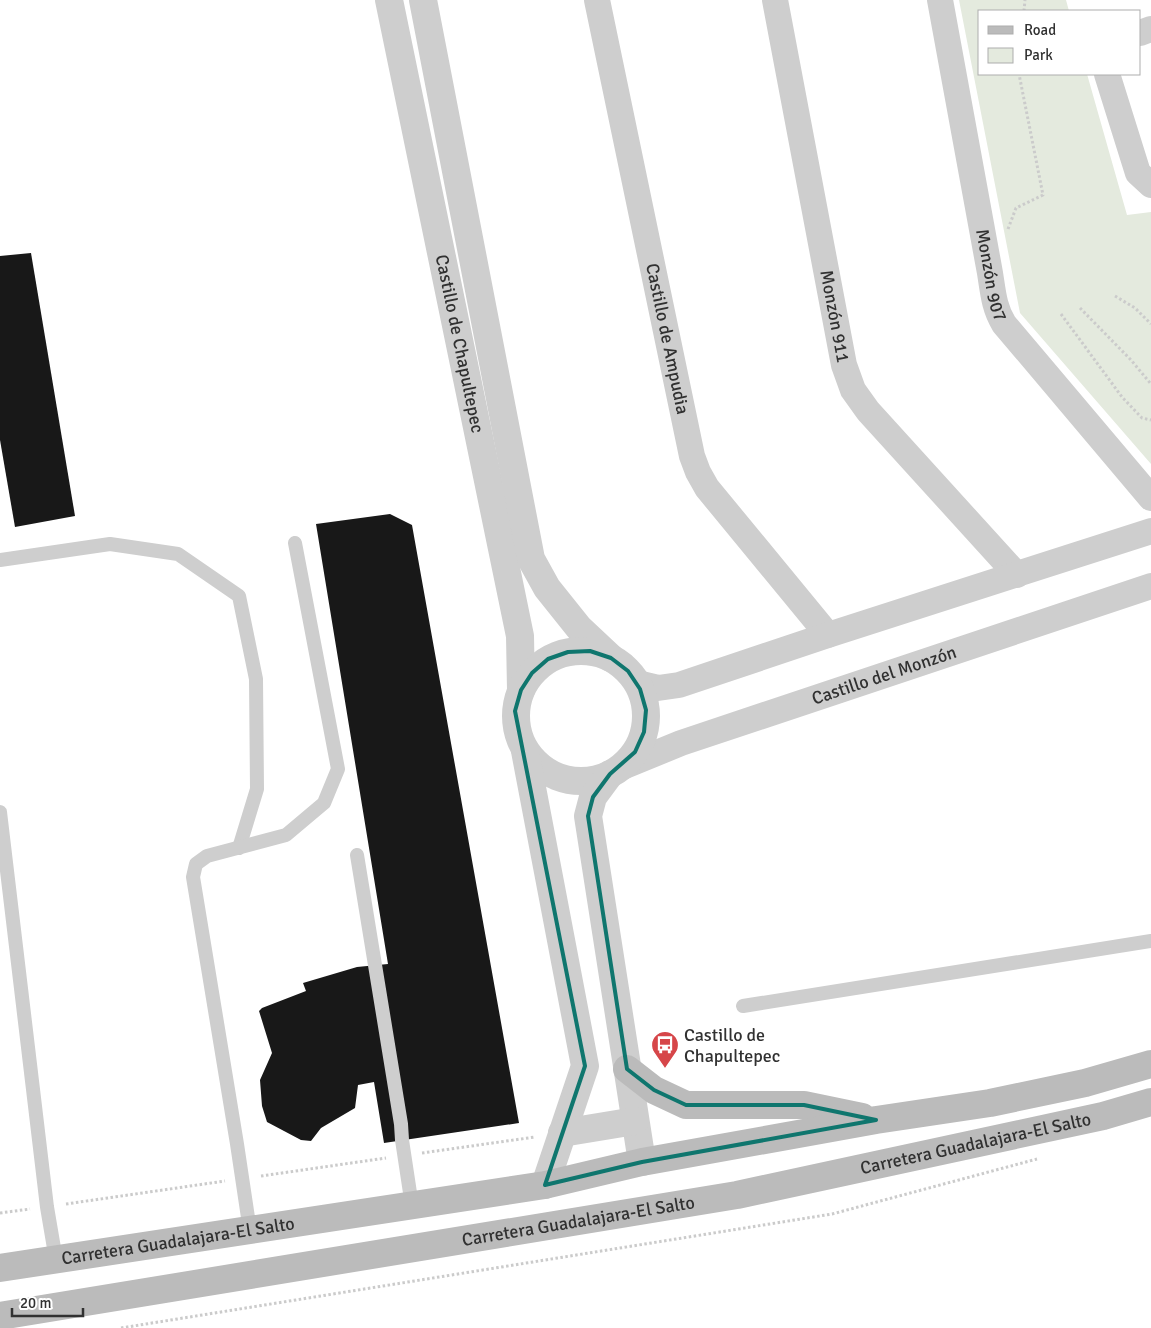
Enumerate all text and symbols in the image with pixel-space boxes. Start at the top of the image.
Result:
legend [978,10,1141,75]
text: Road [1024,21,1056,39]
text: Park [1024,46,1053,64]
street label: Monzón 907 [971,227,1012,325]
street label: Castillo de Chapultepec [431,253,489,435]
street label: Castillo de Ampudia [641,261,694,416]
street label: Monzón 911 [815,268,854,365]
street label: Castillo del Monzón [809,641,959,710]
place label: Castillo de Chapultepec [684,1024,780,1067]
bus stop icon: Castillo de Chapultepec [650,1030,680,1069]
street label: Carretera Guadalajara-El Salto [858,1108,1093,1179]
street label: Carretera Guadalajara-El Salto [460,1191,696,1251]
street label: Carretera Guadalajara-El Salto [60,1212,296,1270]
scale bar [12,1286,84,1318]
text: 20 m [20,1294,51,1312]

